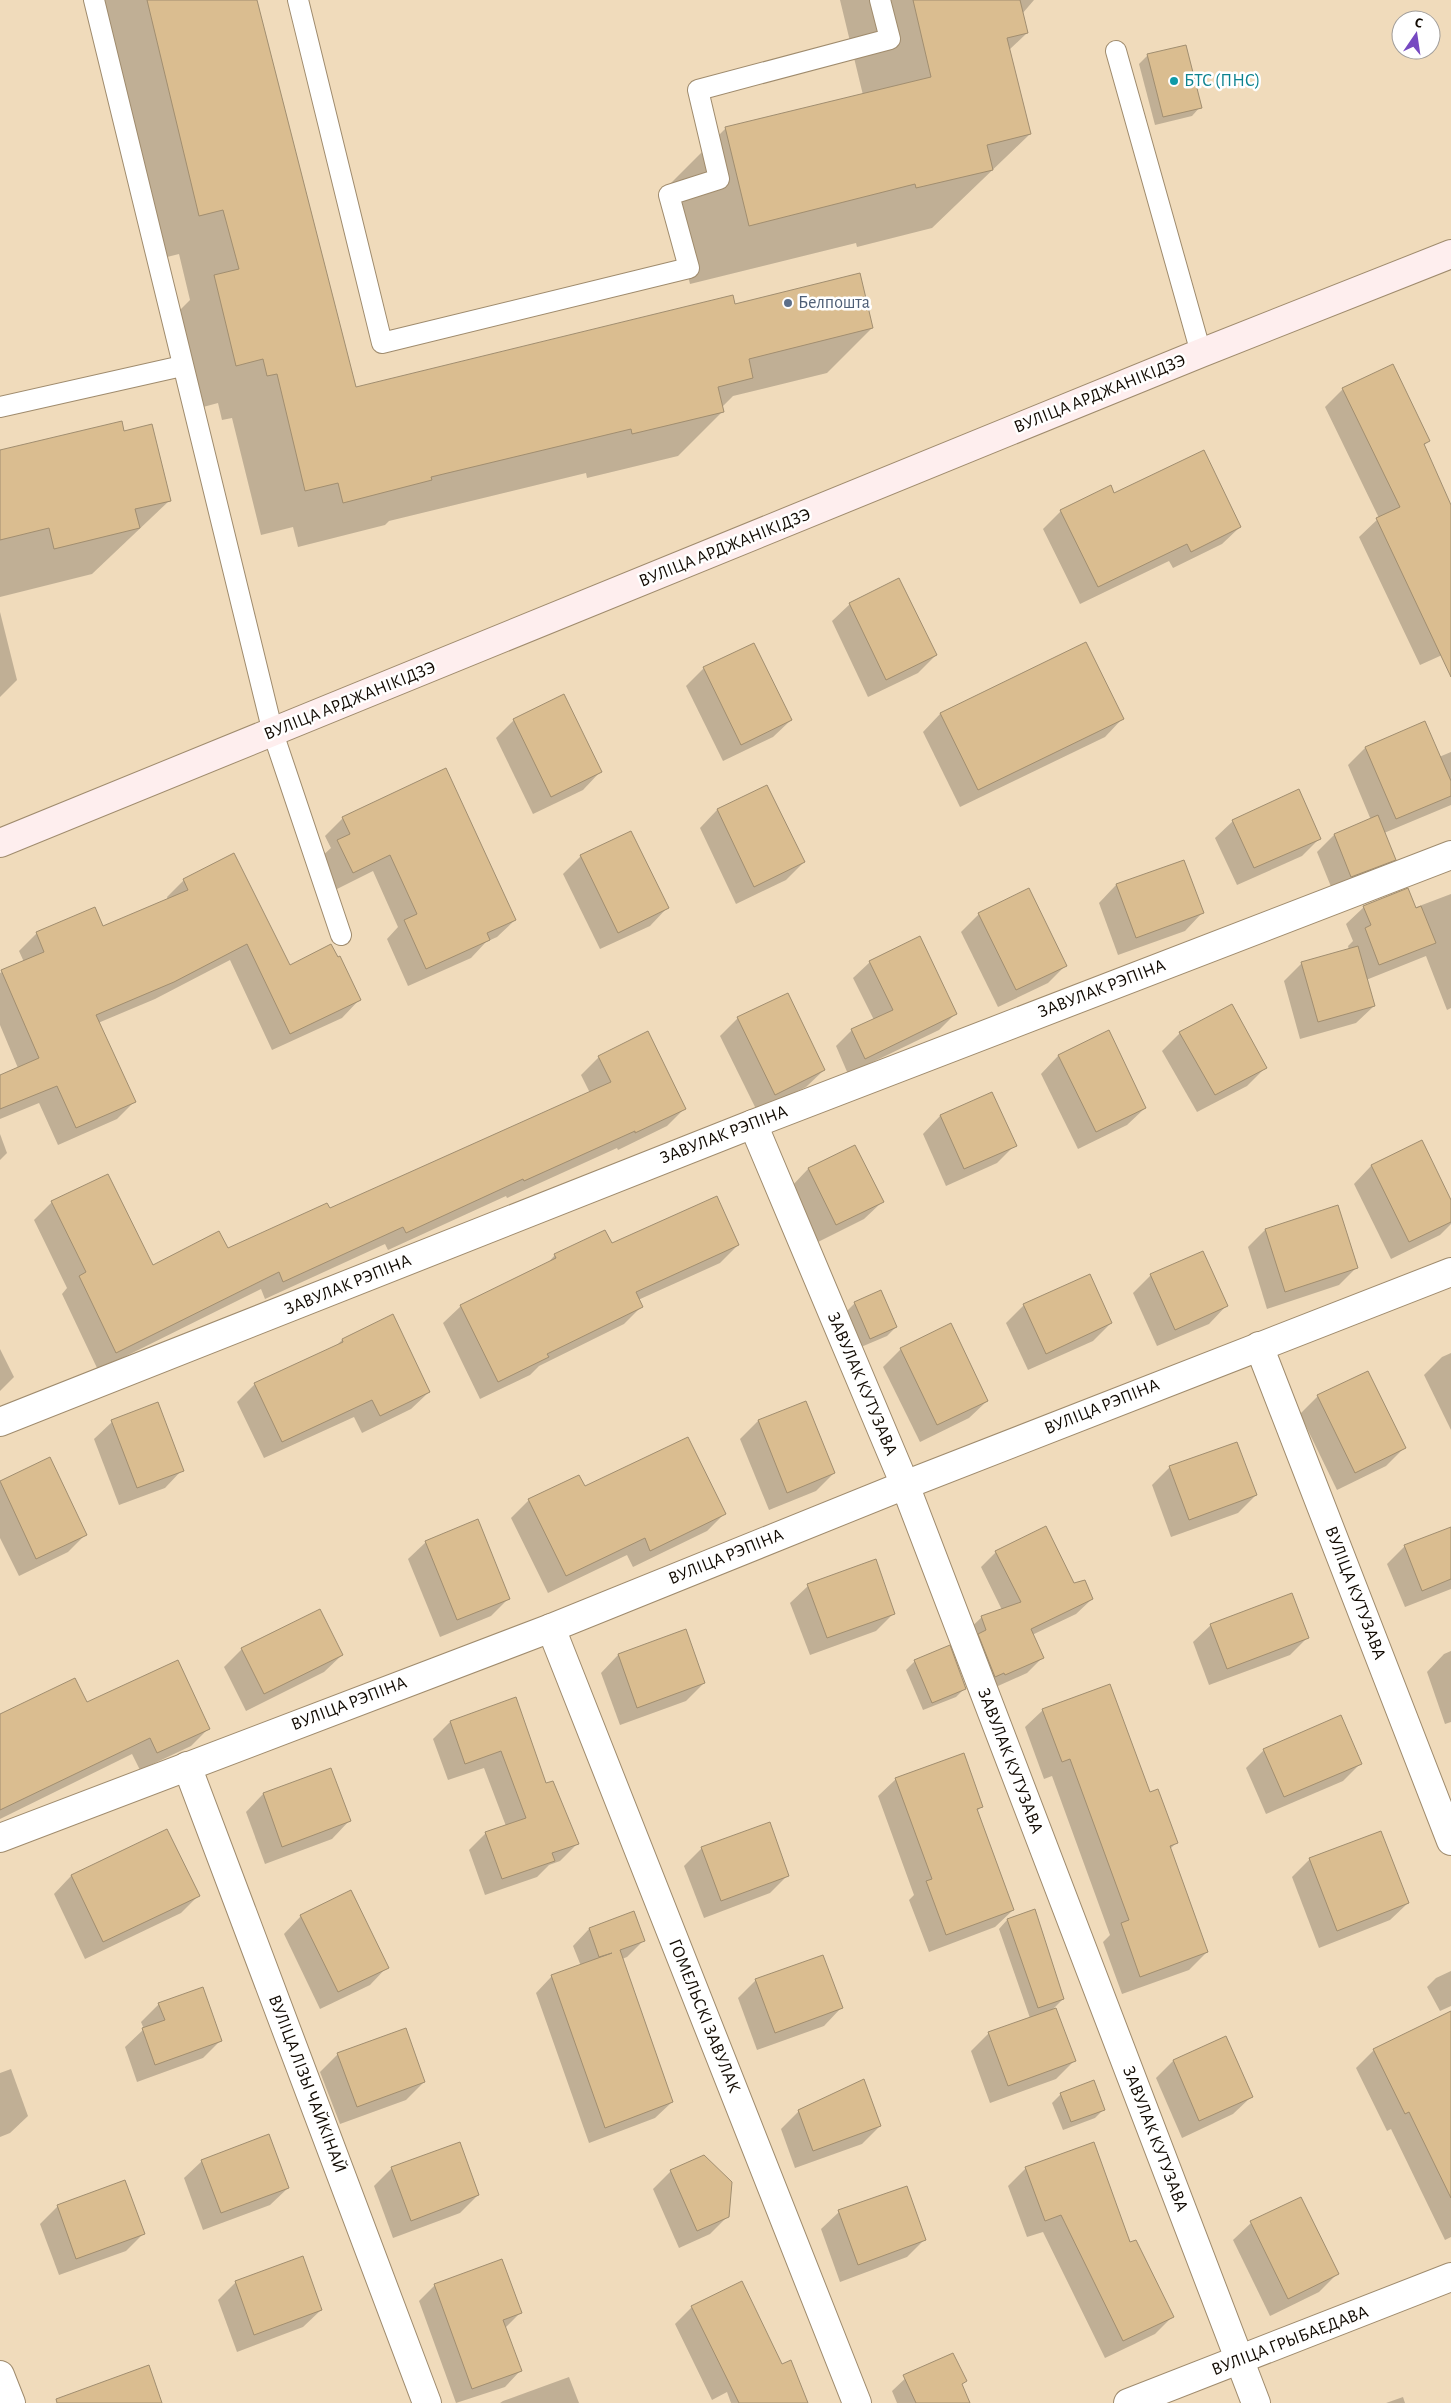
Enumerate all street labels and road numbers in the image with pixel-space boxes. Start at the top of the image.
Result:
street label: ВУЛІЦА АРДЖАНІКІДЗЭ [1011,351,1189,437]
street label: ВУЛІЦА АРДЖАНІКІДЗЭ [636,505,814,591]
street label: ВУЛІЦА АРДЖАНІКІДЗЭ [261,658,439,744]
street label: ЗАВУЛАК РЭПІНА [1036,956,1169,1022]
street label: ЗАВУЛАК РЭПІНА [658,1102,791,1168]
street label: ЗАВУЛАК РЭПІНА [282,1251,414,1319]
street label: ЗАВУЛАК КУТУЗАВА [824,1310,900,1459]
street label: ВУЛІЦА РЭПІНА [1042,1376,1163,1438]
street label: ВУЛІЦА КУТУЗАВА [1321,1524,1389,1663]
street label: ВУЛІЦА РЭПІНА [666,1526,787,1588]
street label: ВУЛІЦА РЭПІНА [289,1674,410,1734]
street label: ЗАВУЛАК КУТУЗАВА [974,1686,1046,1836]
street label: ГОМЕЛЬСКІ ЗАВУЛАК [665,1937,743,2096]
street label: ВУЛІЦА ЛІЗЫ ЧАЙКІНАЙ [265,1992,351,2176]
street label: ЗАВУЛАК КУТУЗАВА [1119,2064,1191,2214]
street label: ВУЛІЦА ГРЫБАЕДАВА [1209,2303,1371,2379]

